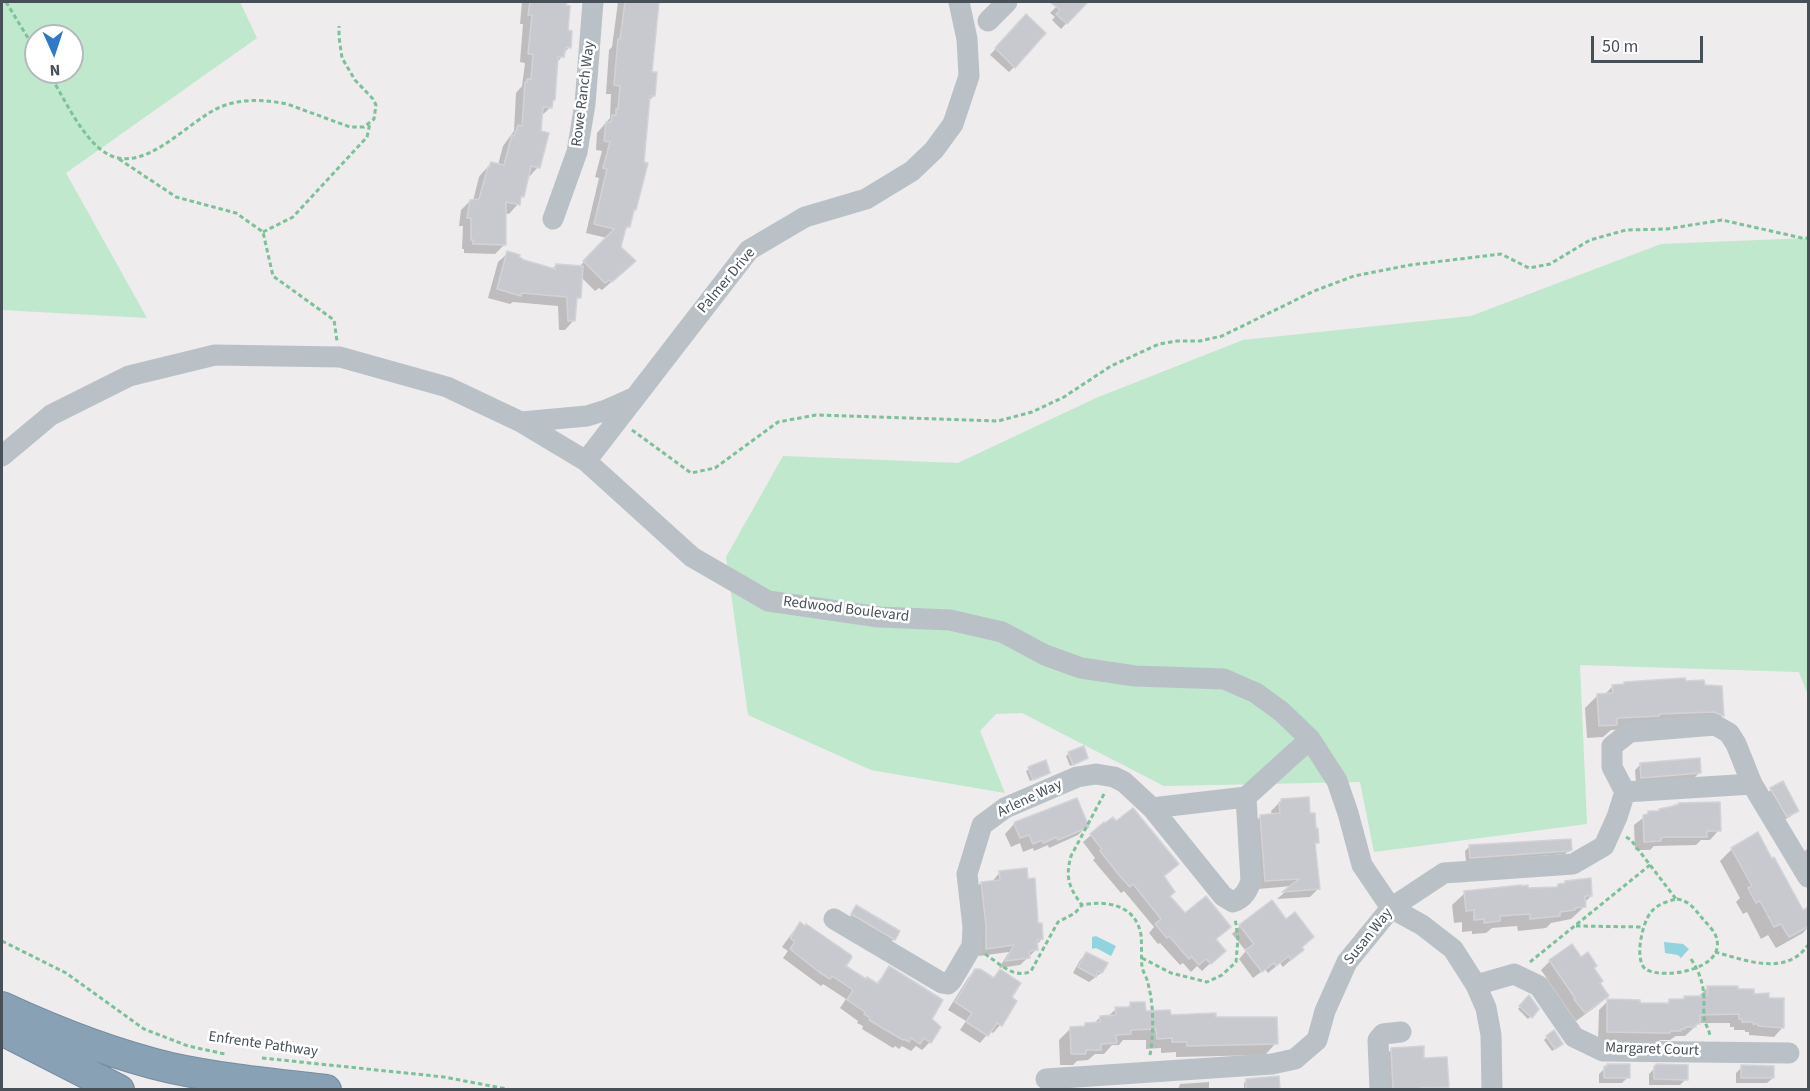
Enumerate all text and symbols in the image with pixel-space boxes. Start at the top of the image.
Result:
north arrow [24,24,84,84]
scale bar [1594,24,1706,62]
text: 50 m [1602,34,1638,59]
street label: Rowe Ranch Way [569,40,599,148]
text: N [49,59,61,81]
street label: Palmer Drive [694,245,760,317]
street label: Redwood Boulevard [782,593,910,627]
street label: Arlene Way [995,776,1065,822]
street label: Susan Way [1341,905,1397,969]
street label: Enfrente Pathway [207,1028,319,1062]
street label: Margaret Court [1605,1039,1699,1061]

